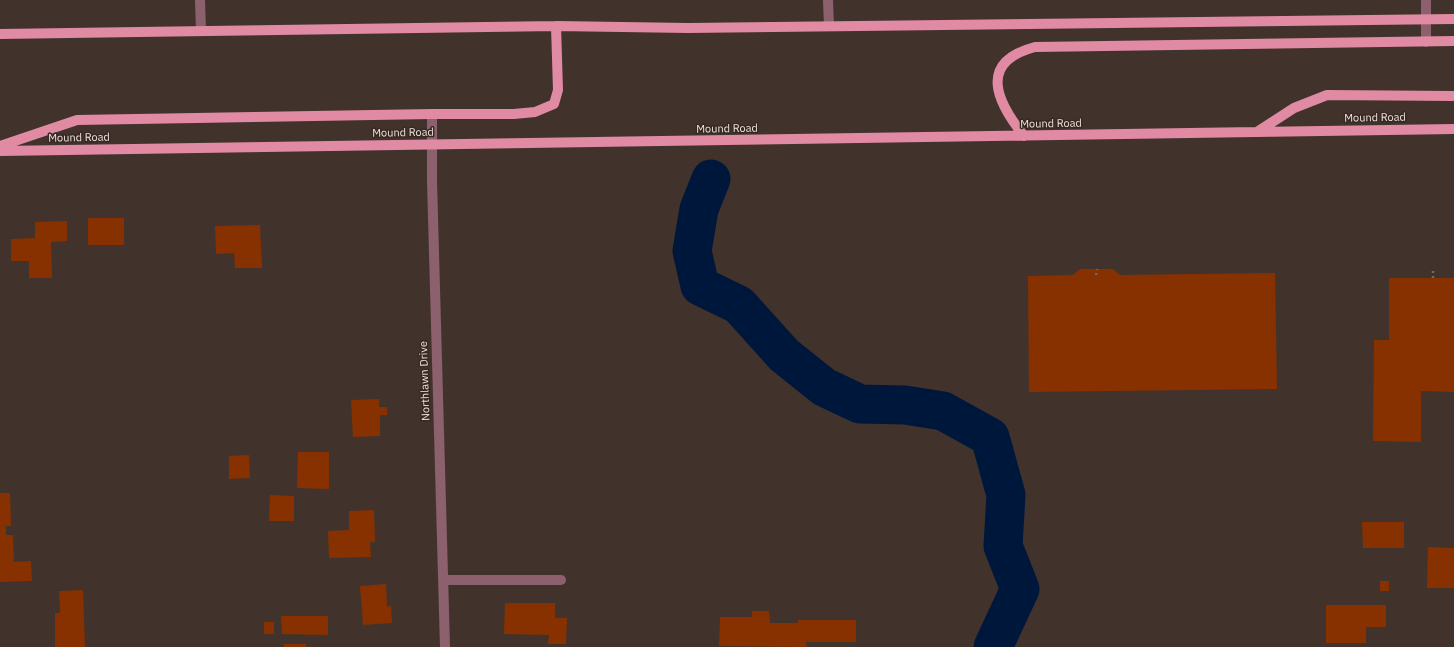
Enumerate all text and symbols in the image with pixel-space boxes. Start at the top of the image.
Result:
street label: Mound Road [1344,111,1406,125]
street label: Mound Road [1020,117,1082,131]
street label: Mound Road [696,122,758,136]
street label: Mound Road [372,126,434,140]
street label: Mound Road [48,131,110,145]
street label: Northlawn Drive [417,341,433,421]

